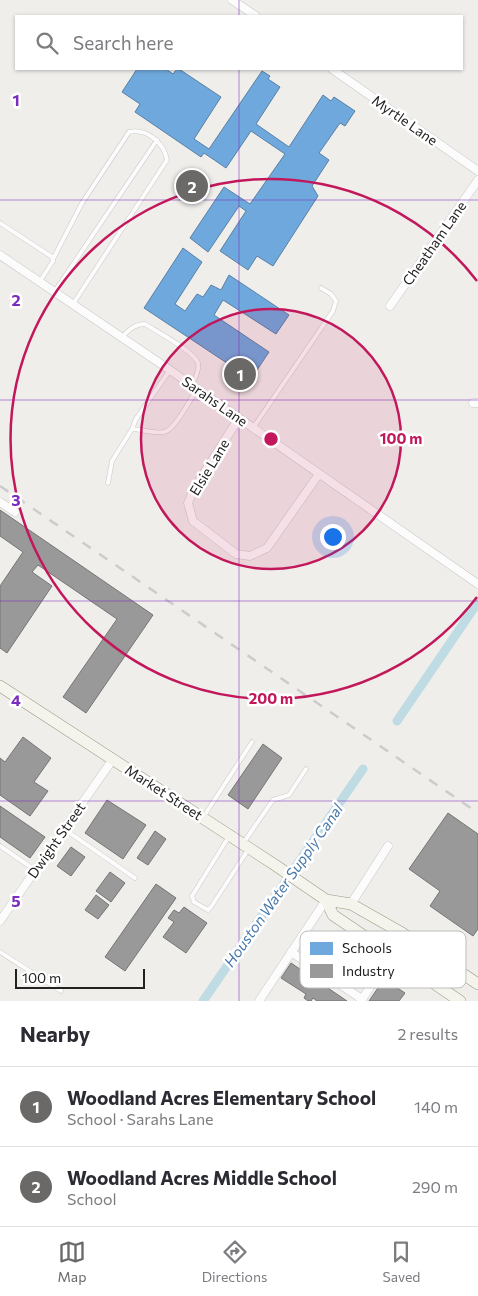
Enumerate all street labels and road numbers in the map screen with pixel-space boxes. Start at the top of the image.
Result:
street label: Myrtle Lane [369,91,441,149]
street label: Cheatham Lane [399,198,469,288]
street label: Sarahs Lane [179,372,251,430]
street label: Elsie Lane [186,436,232,498]
street label: Market Street [122,761,206,823]
street label: Dwight Street [24,799,89,881]

